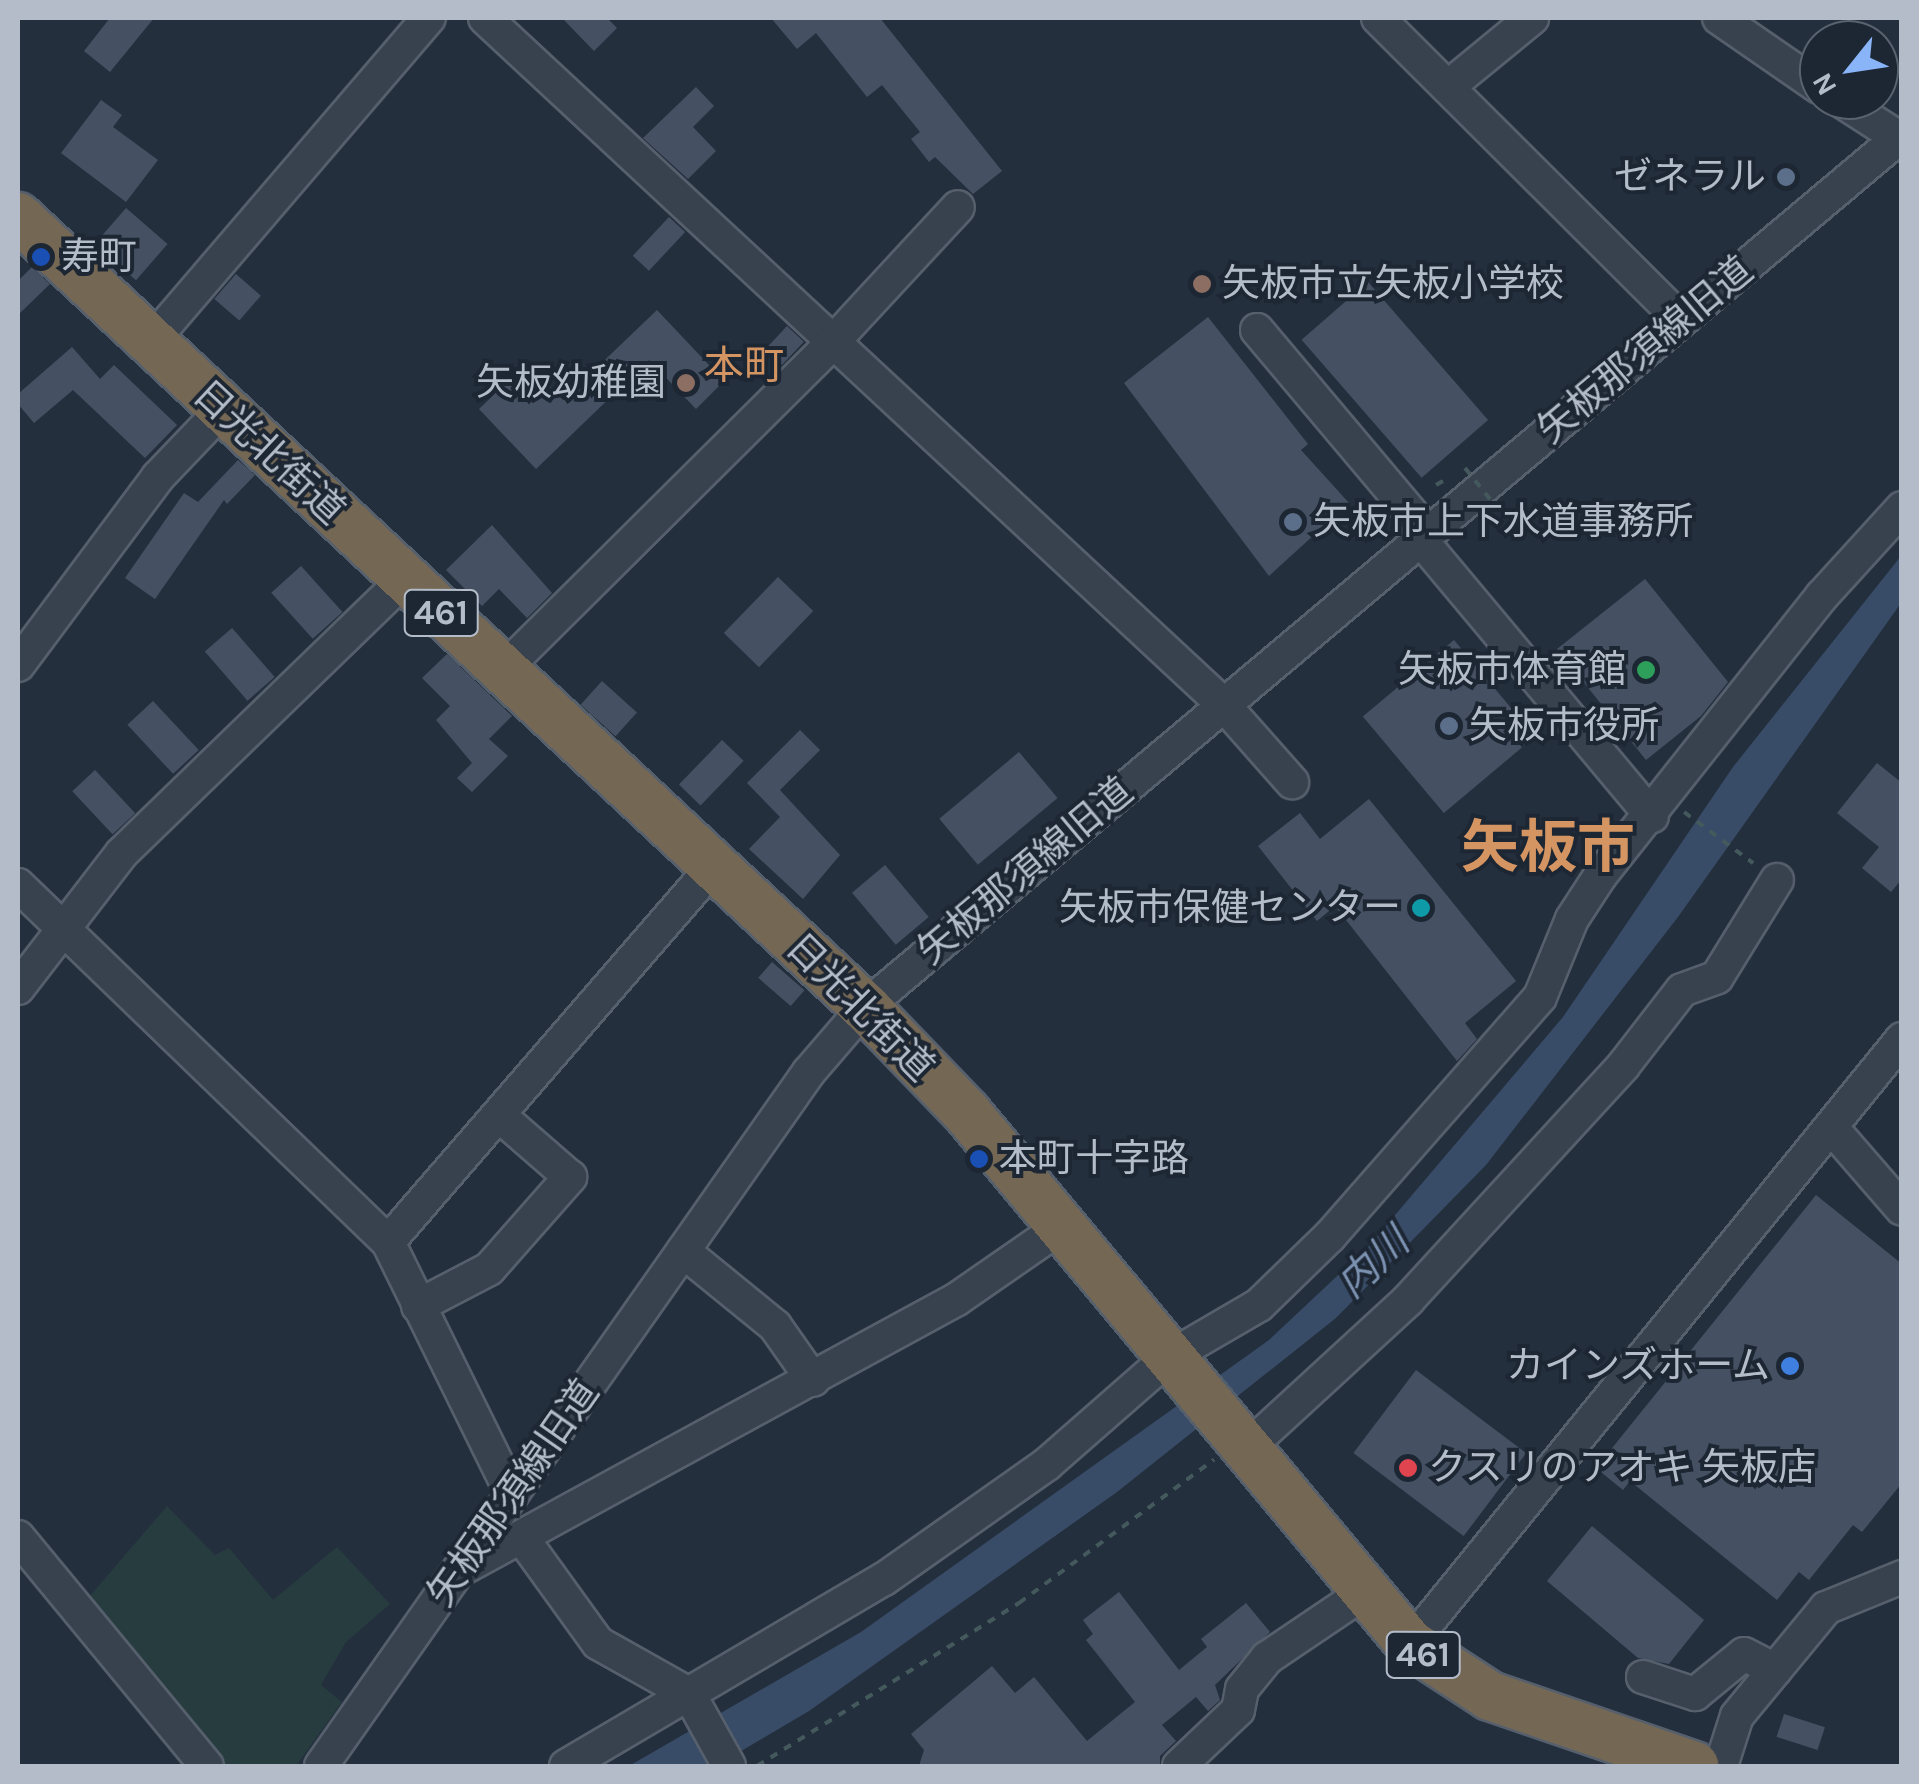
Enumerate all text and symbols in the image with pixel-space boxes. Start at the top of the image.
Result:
north arrow [1799,20,1899,120]
text: N [1805,67,1844,101]
place label: ゼネラル [1614,154,1766,200]
marker: ゼネラル [1775,166,1797,188]
place label: 寿町 [61,234,137,280]
marker: 寿町 [30,246,52,268]
street label: 矢板那須線旧道 [1528,247,1762,453]
place label: 矢板市立矢板小学校 [1222,261,1564,307]
marker: 矢板市立矢板小学校 [1191,273,1213,295]
district label: 本町 [704,342,784,390]
place label: 矢板幼稚園 [476,360,666,406]
street label: 日光北街道 [184,371,354,533]
marker: 矢板幼稚園 [675,372,697,394]
place label: 矢板市上下水道事務所 [1313,499,1693,545]
marker: 矢板市上下水道事務所 [1282,511,1304,533]
road number: 461 [404,583,478,643]
place label: 矢板市体育館 [1398,647,1626,693]
marker: 矢板市体育館 [1635,659,1657,681]
place label: 矢板市役所 [1469,703,1659,749]
marker: 矢板市役所 [1438,715,1460,737]
street label: 矢板那須線旧道 [908,768,1142,974]
district label: 矢板市 [1461,813,1635,883]
place label: 矢板市保健センター [1059,885,1401,931]
marker: 矢板市保健センター [1410,897,1432,919]
street label: 日光北街道 [777,924,943,1090]
place label: 本町十字路 [999,1136,1189,1182]
marker: 本町十字路 [968,1148,990,1170]
water label: 内川 [1327,1218,1419,1308]
place label: カインズホーム [1504,1343,1770,1389]
marker: カインズホーム [1779,1355,1801,1377]
street label: 矢板那須線旧道 [418,1371,608,1615]
place label: クスリのアオキ 矢板店 [1428,1445,1817,1491]
marker: クスリのアオキ 矢板店 [1397,1457,1419,1479]
road number: 461 [1386,1625,1460,1685]

